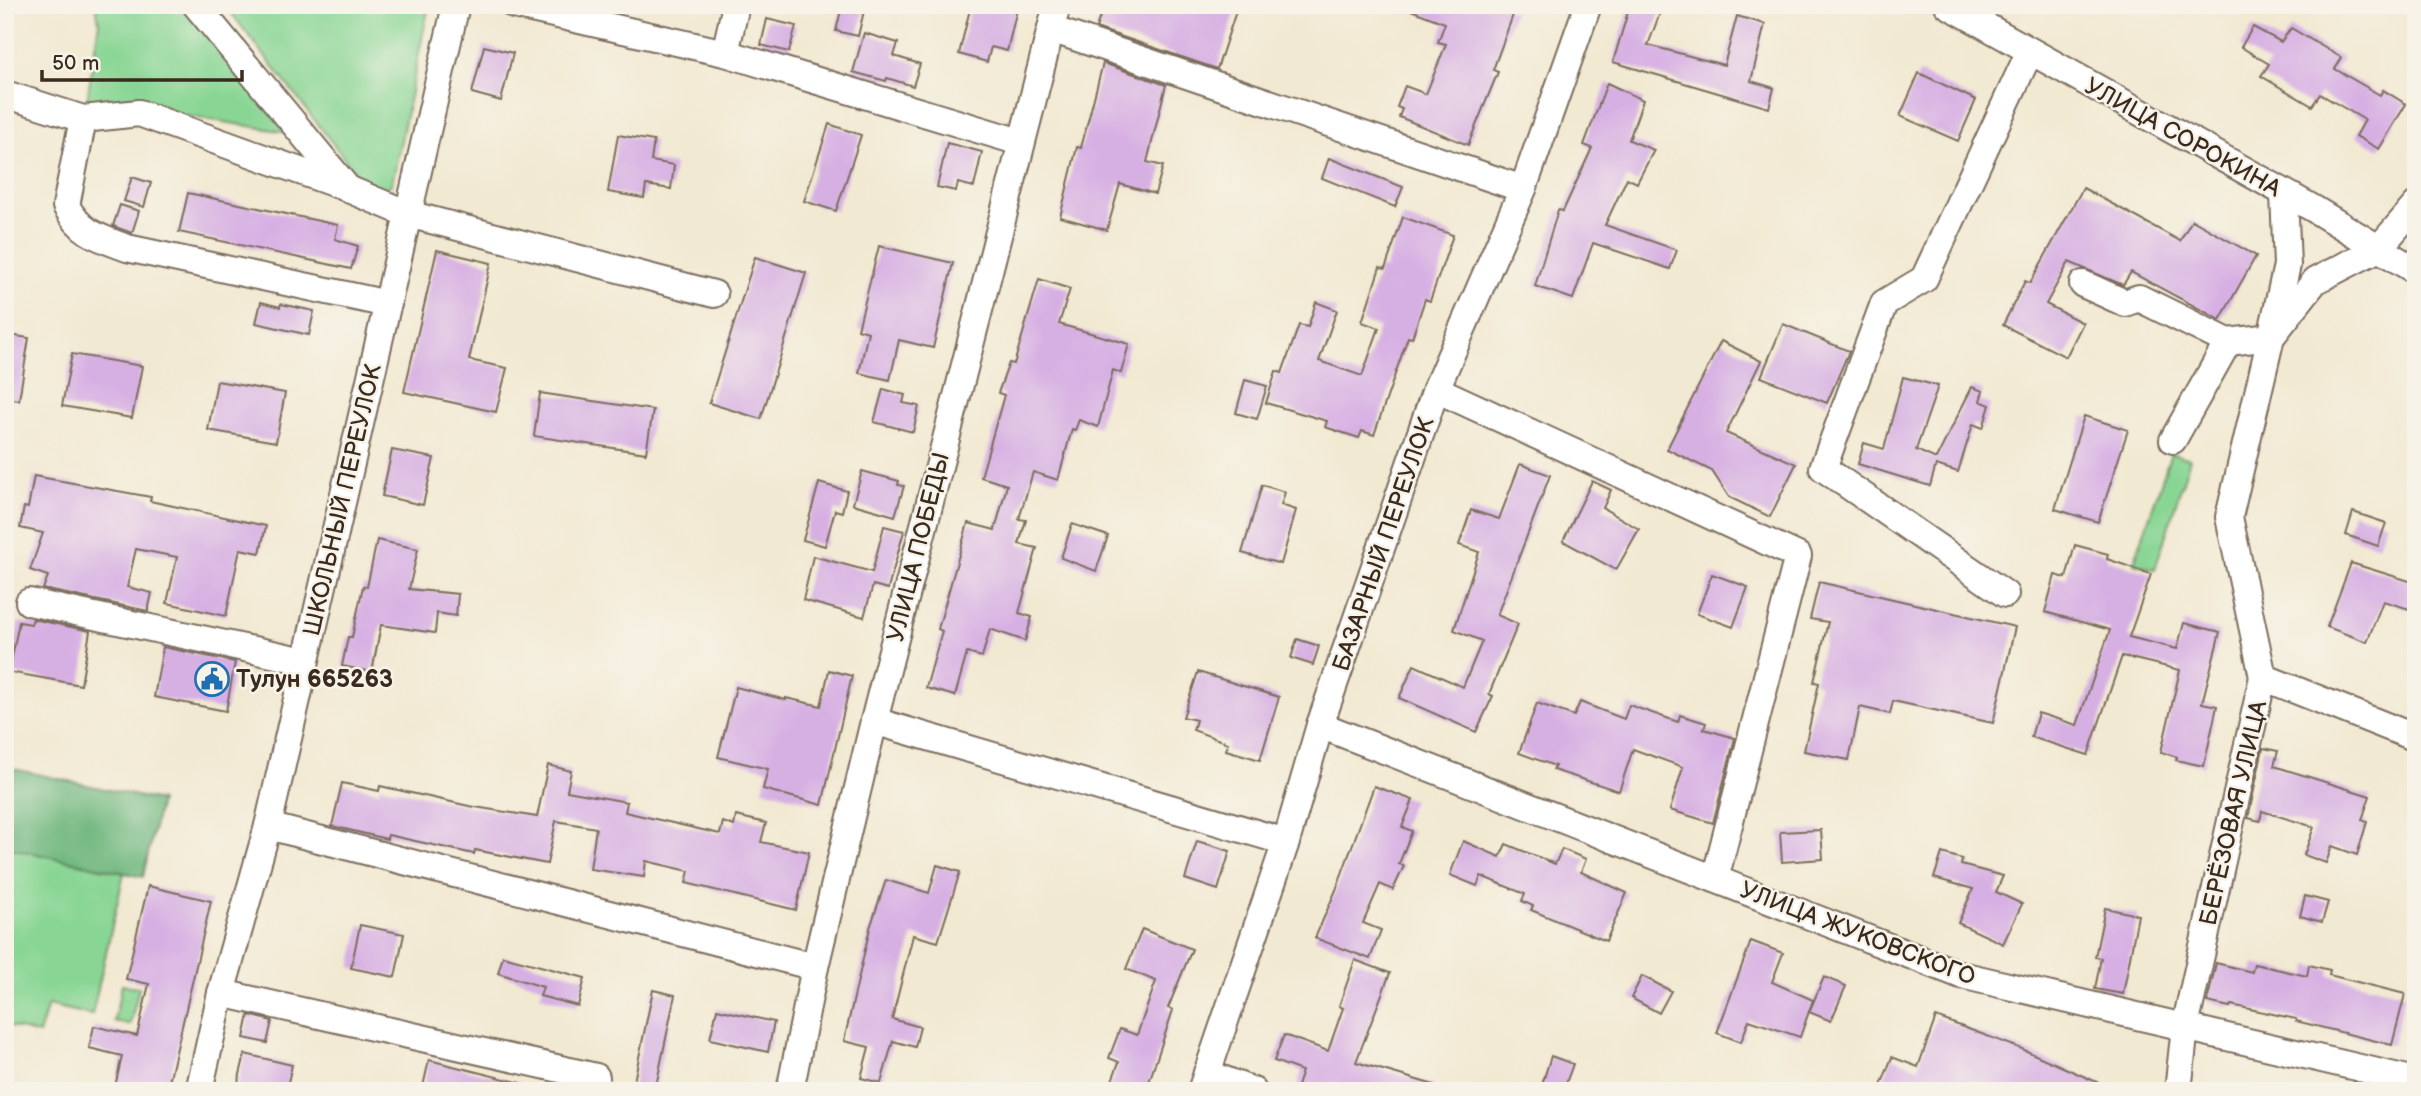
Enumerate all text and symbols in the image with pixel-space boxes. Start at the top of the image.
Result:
scale bar [42,38,242,82]
text: 50 m [52,51,99,76]
street label: УЛИЦА СОРОКИНА [2080,72,2286,204]
street label: ШКОЛЬНЫЙ ПЕРЕУЛОК [297,361,388,639]
street label: БАЗАРНЫЙ ПЕРЕУЛОК [1326,413,1441,675]
street label: УЛИЦА ПОБЕДЫ [881,449,956,645]
public building icon: Тулун 665263 [193,660,231,698]
place label: Тулун 665263 [236,665,393,694]
street label: БЕРЁЗОВАЯ УЛИЦА [2194,698,2274,928]
street label: УЛИЦА ЖУКОВСКОГО [1736,875,1980,992]

